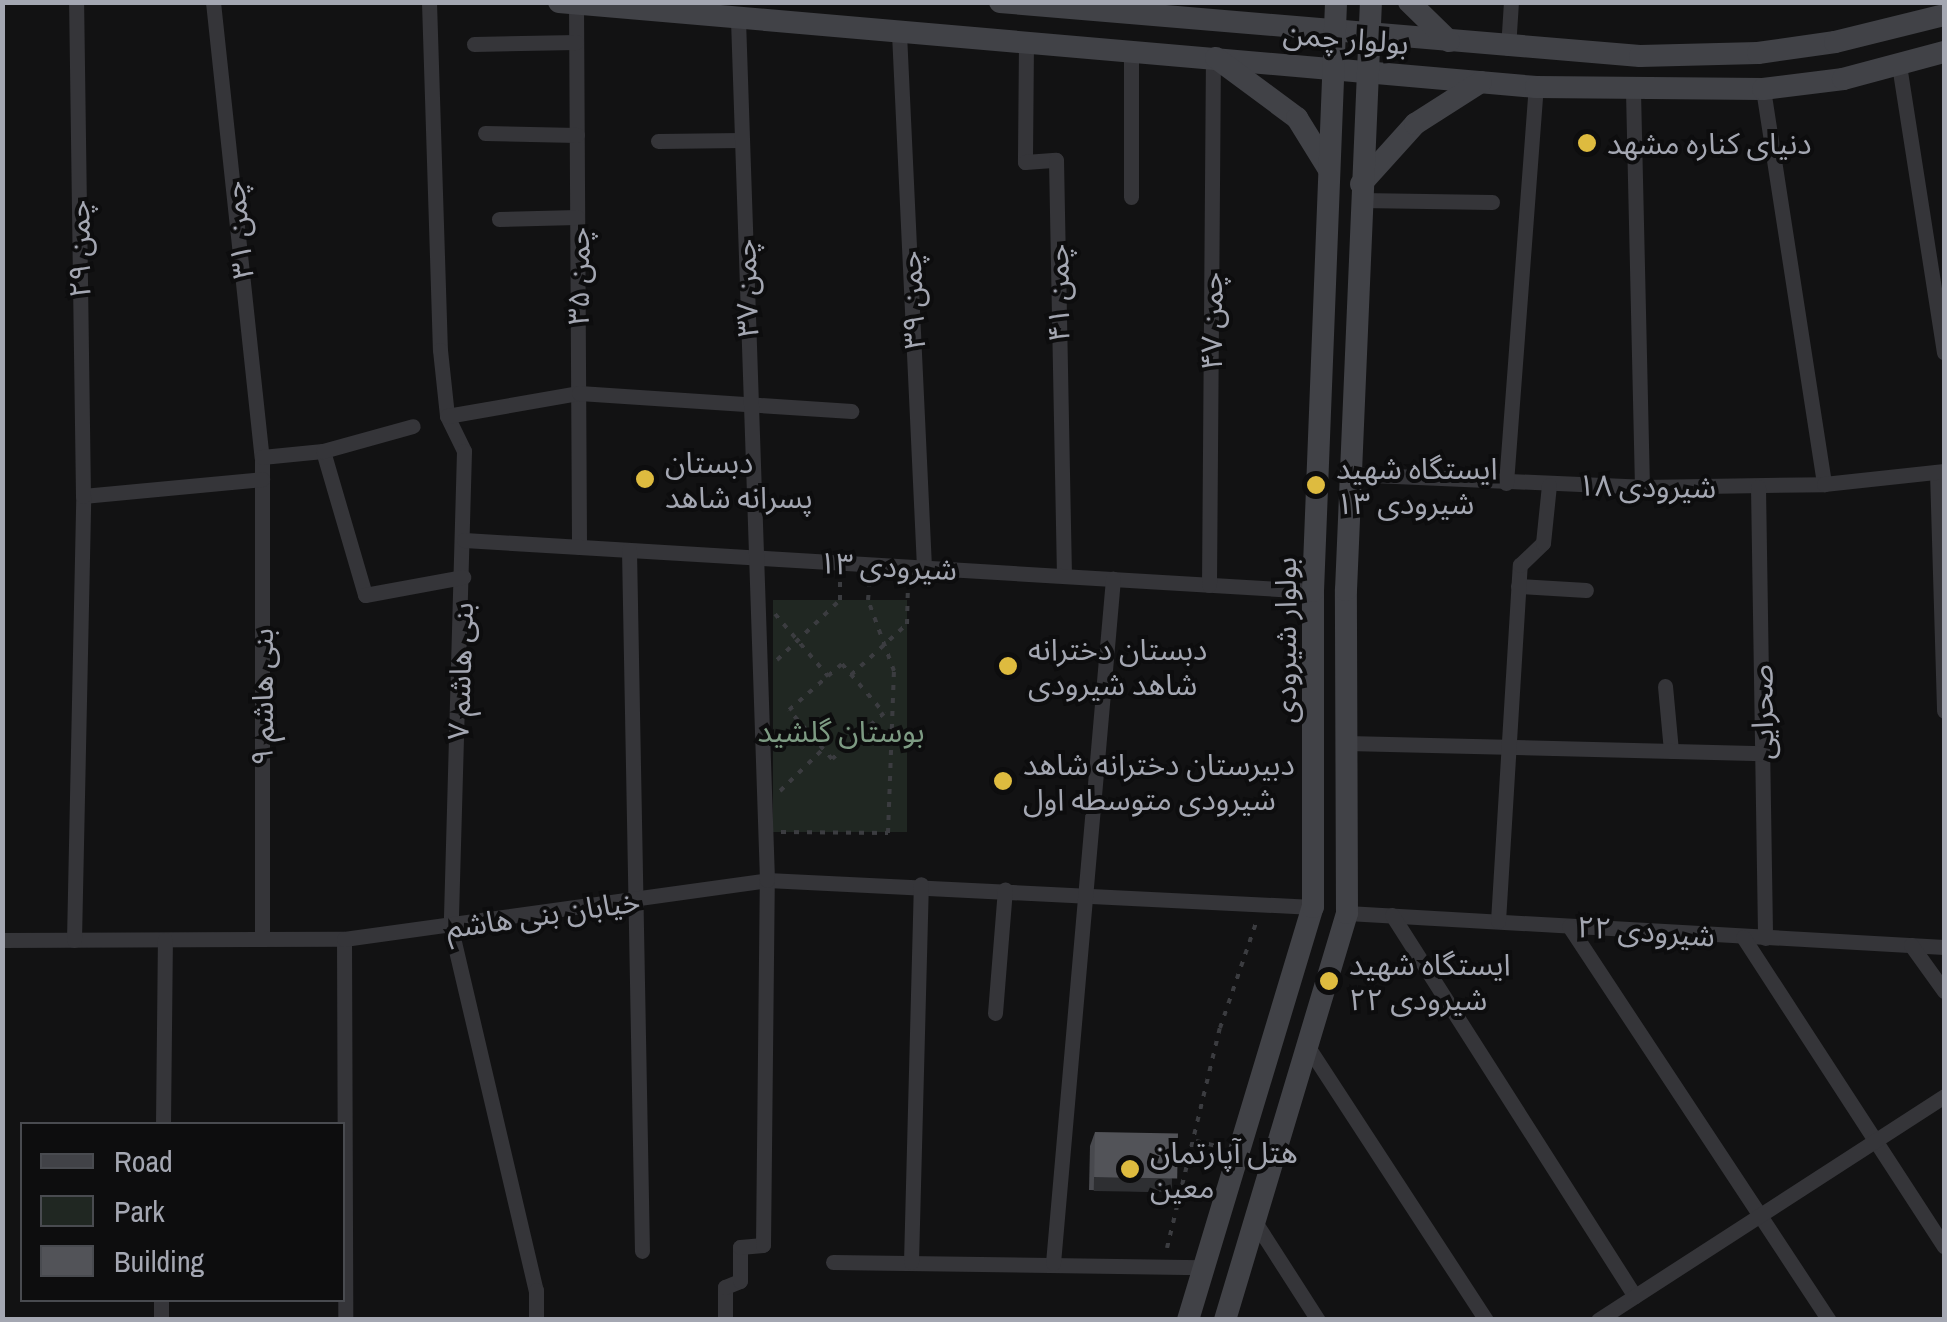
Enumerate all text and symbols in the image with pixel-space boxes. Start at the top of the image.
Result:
street label: بولوار چمن [1282,15,1410,61]
place label: دنیای کناره مشهد [1607,125,1812,161]
marker: دنیای کناره مشهد [1576,132,1598,154]
street label: چمن ۳۱ [215,179,261,281]
street label: چمن ۲۹ [60,200,98,298]
street label: چمن ۳۵ [560,227,596,325]
street label: چمن ۳۷ [726,238,766,338]
street label: چمن ۴۱ [1039,244,1077,342]
street label: چمن ۳۹ [891,250,933,350]
street label: چمن ۴۷ [1193,272,1229,370]
place label: دبستان پسرانه شاهد [665,444,813,514]
place label: ایستگاه شهید شیرودی ۱۳ [1336,450,1498,520]
street label: شیرودی ۱۸ [1578,467,1716,505]
marker: دبستان پسرانه شاهد [634,468,656,490]
marker: ایستگاه شهید شیرودی ۱۳ [1305,474,1327,496]
street label: شیرودی ۱۳ [818,544,958,588]
street label: بولوار شیرودی [1267,557,1303,723]
street label: بنی هاشم ۷ [440,602,480,740]
street label: بنی هاشم ۹ [244,628,280,766]
place label: دبستان دخترانه شاهد شیرودی [1028,631,1207,702]
marker: دبستان دخترانه شاهد شیرودی [997,655,1019,677]
street label: صحرایی [1743,664,1781,760]
park label: بوستان گلشید [757,713,925,749]
place label: دبیرستان دخترانه شاهد شیرودی متوسطه اول [1023,746,1295,816]
marker: دبیرستان دخترانه شاهد شیرودی متوسطه اول [992,770,1014,792]
street label: خیابان بنی هاشم [444,883,642,945]
street label: شیرودی ۲۲ [1576,908,1716,954]
place label: ایستگاه شهید شیرودی ۲۲ [1349,946,1511,1016]
marker: ایستگاه شهید شیرودی ۲۲ [1318,970,1340,992]
legend [20,1122,345,1302]
place label: هتل آپارتمان معین [1150,1134,1298,1204]
text: Road [114,1141,173,1181]
marker: هتل آپارتمان معین [1119,1158,1141,1180]
text: Park [114,1191,165,1231]
text: Building [114,1241,204,1281]

